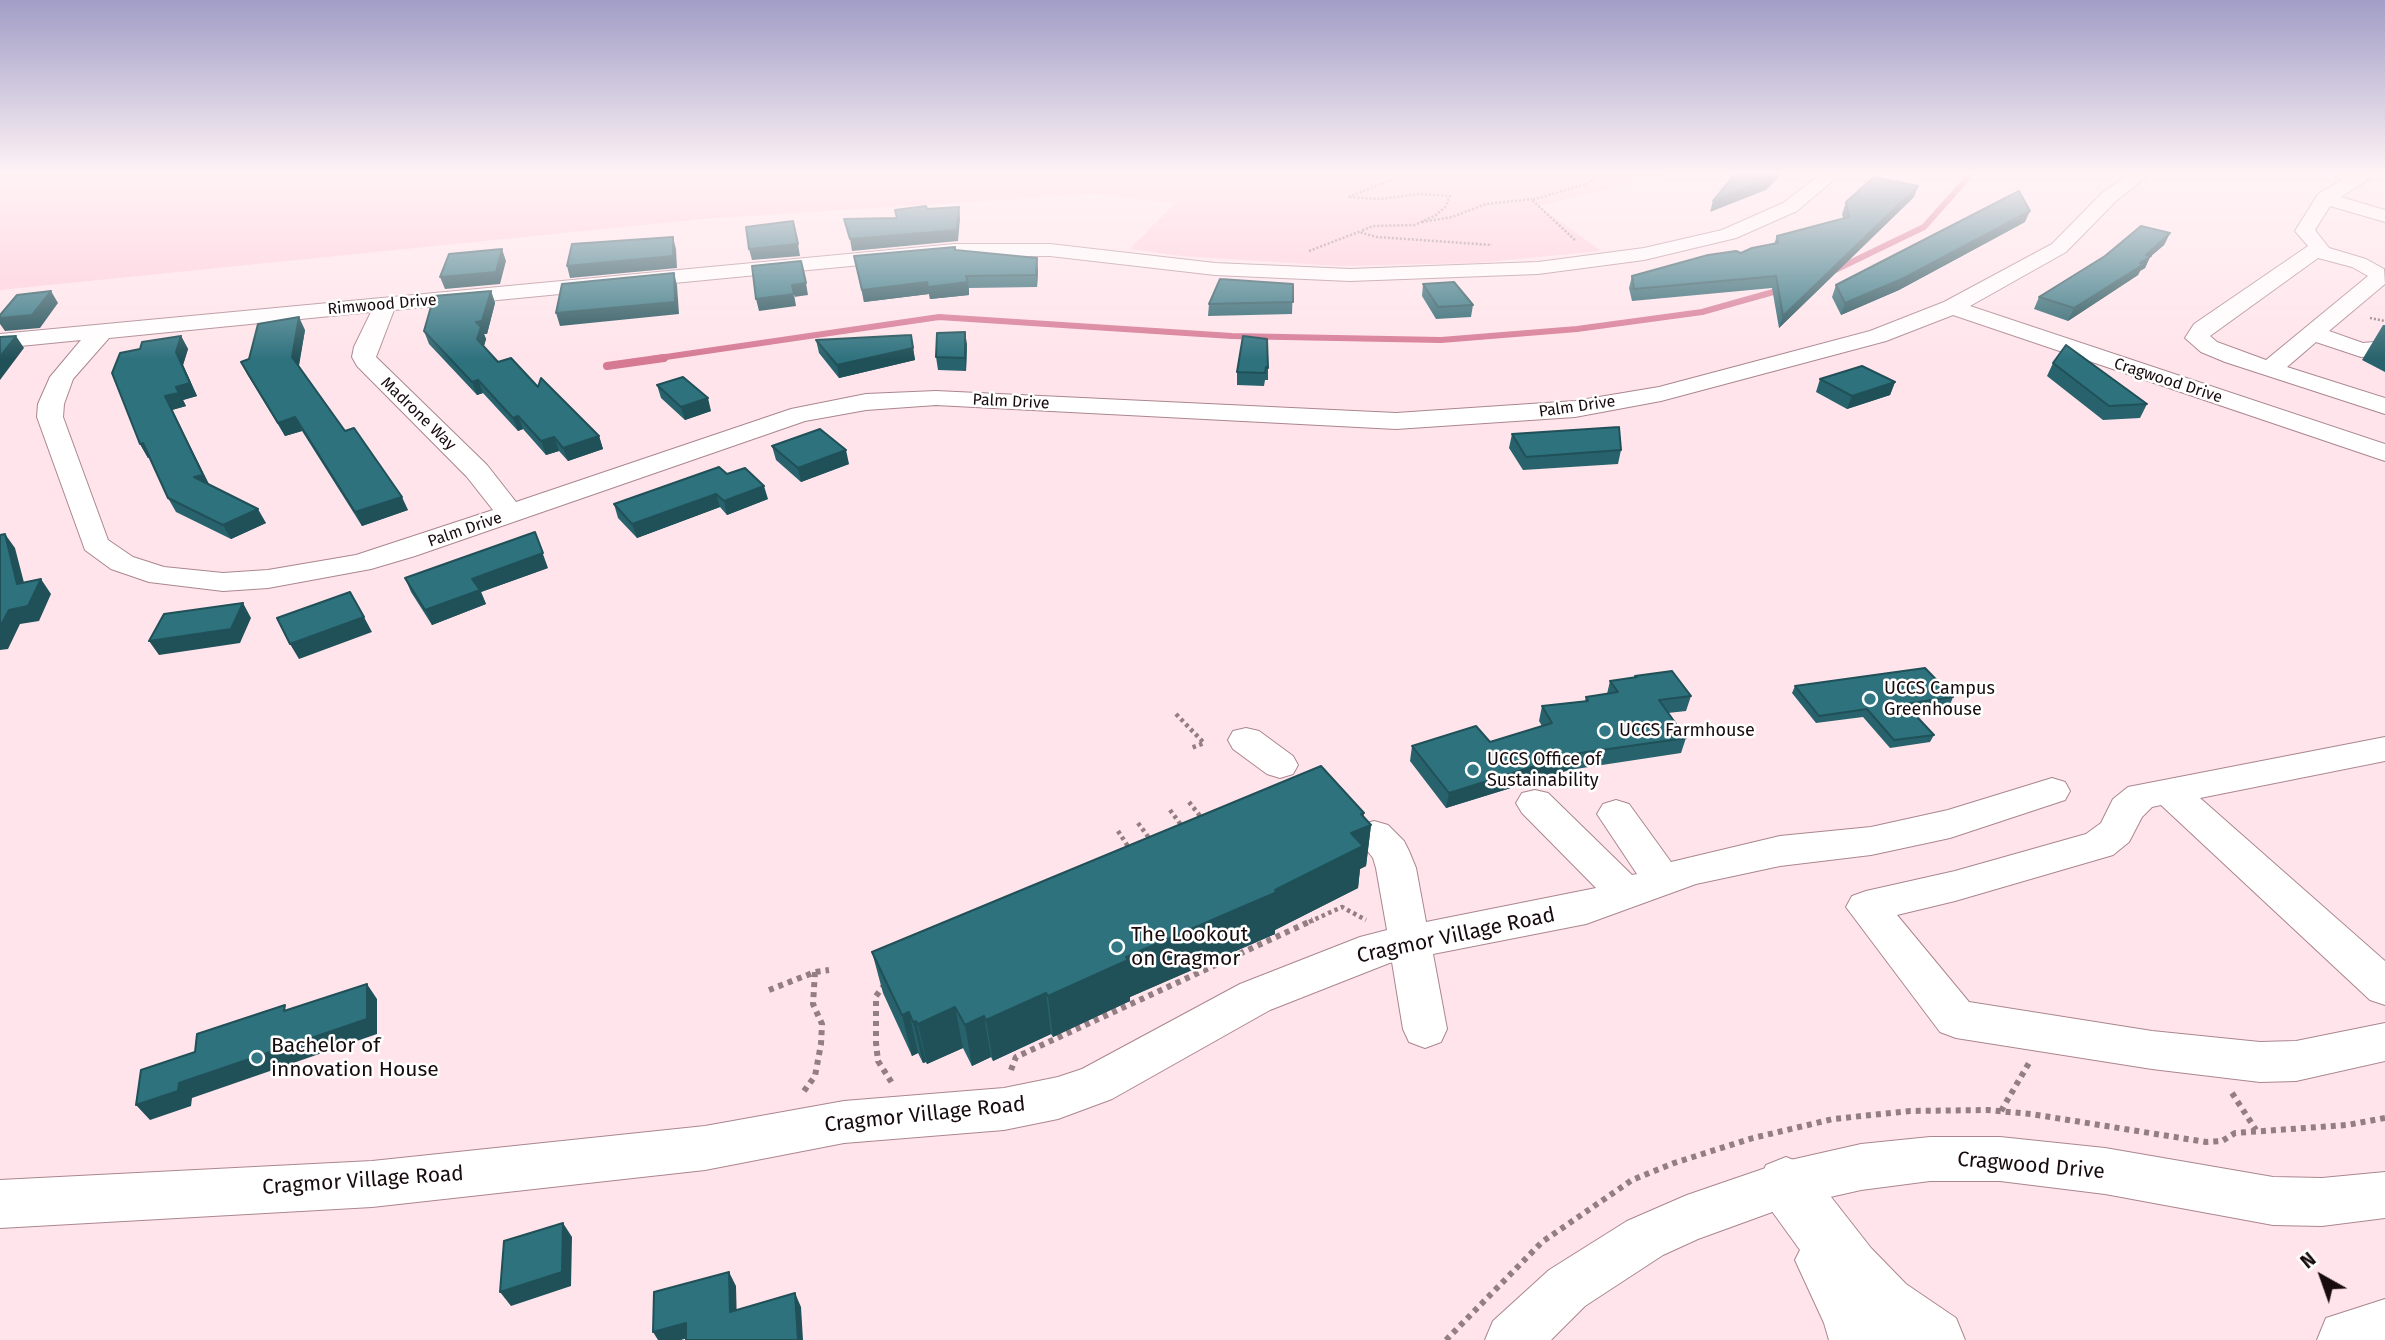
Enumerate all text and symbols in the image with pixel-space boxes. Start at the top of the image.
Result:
street label: Rimwood Drive [327,291,437,319]
street label: Cragwood Drive [2111,354,2225,408]
street label: Madrone Way [376,373,460,455]
street label: Palm Drive [972,390,1050,414]
street label: Palm Drive [1537,392,1617,422]
street label: Palm Drive [425,508,505,552]
place label: UCCS Campus Greenhouse [1884,678,1995,720]
marker: UCCS Campus Greenhouse [1862,691,1878,707]
place label: UCCS Farmhouse [1619,720,1755,742]
marker: UCCS Farmhouse [1597,723,1613,739]
place label: UCCS Office of Sustainability [1487,749,1601,792]
marker: UCCS Office of Sustainability [1465,762,1481,778]
street label: Cragmor Village Road [1355,903,1557,969]
place label: The Lookout on Cragmor [1131,922,1248,972]
marker: The Lookout on Cragmor [1109,939,1125,955]
place label: Bachelor of innovation House [271,1033,439,1083]
marker: Bachelor of innovation House [249,1050,265,1066]
street label: Cragmor Village Road [823,1092,1027,1138]
street label: Cragwood Drive [1956,1147,2106,1185]
street label: Cragmor Village Road [261,1161,465,1201]
north arrow [2287,1242,2357,1312]
text: N [2296,1248,2320,1273]

